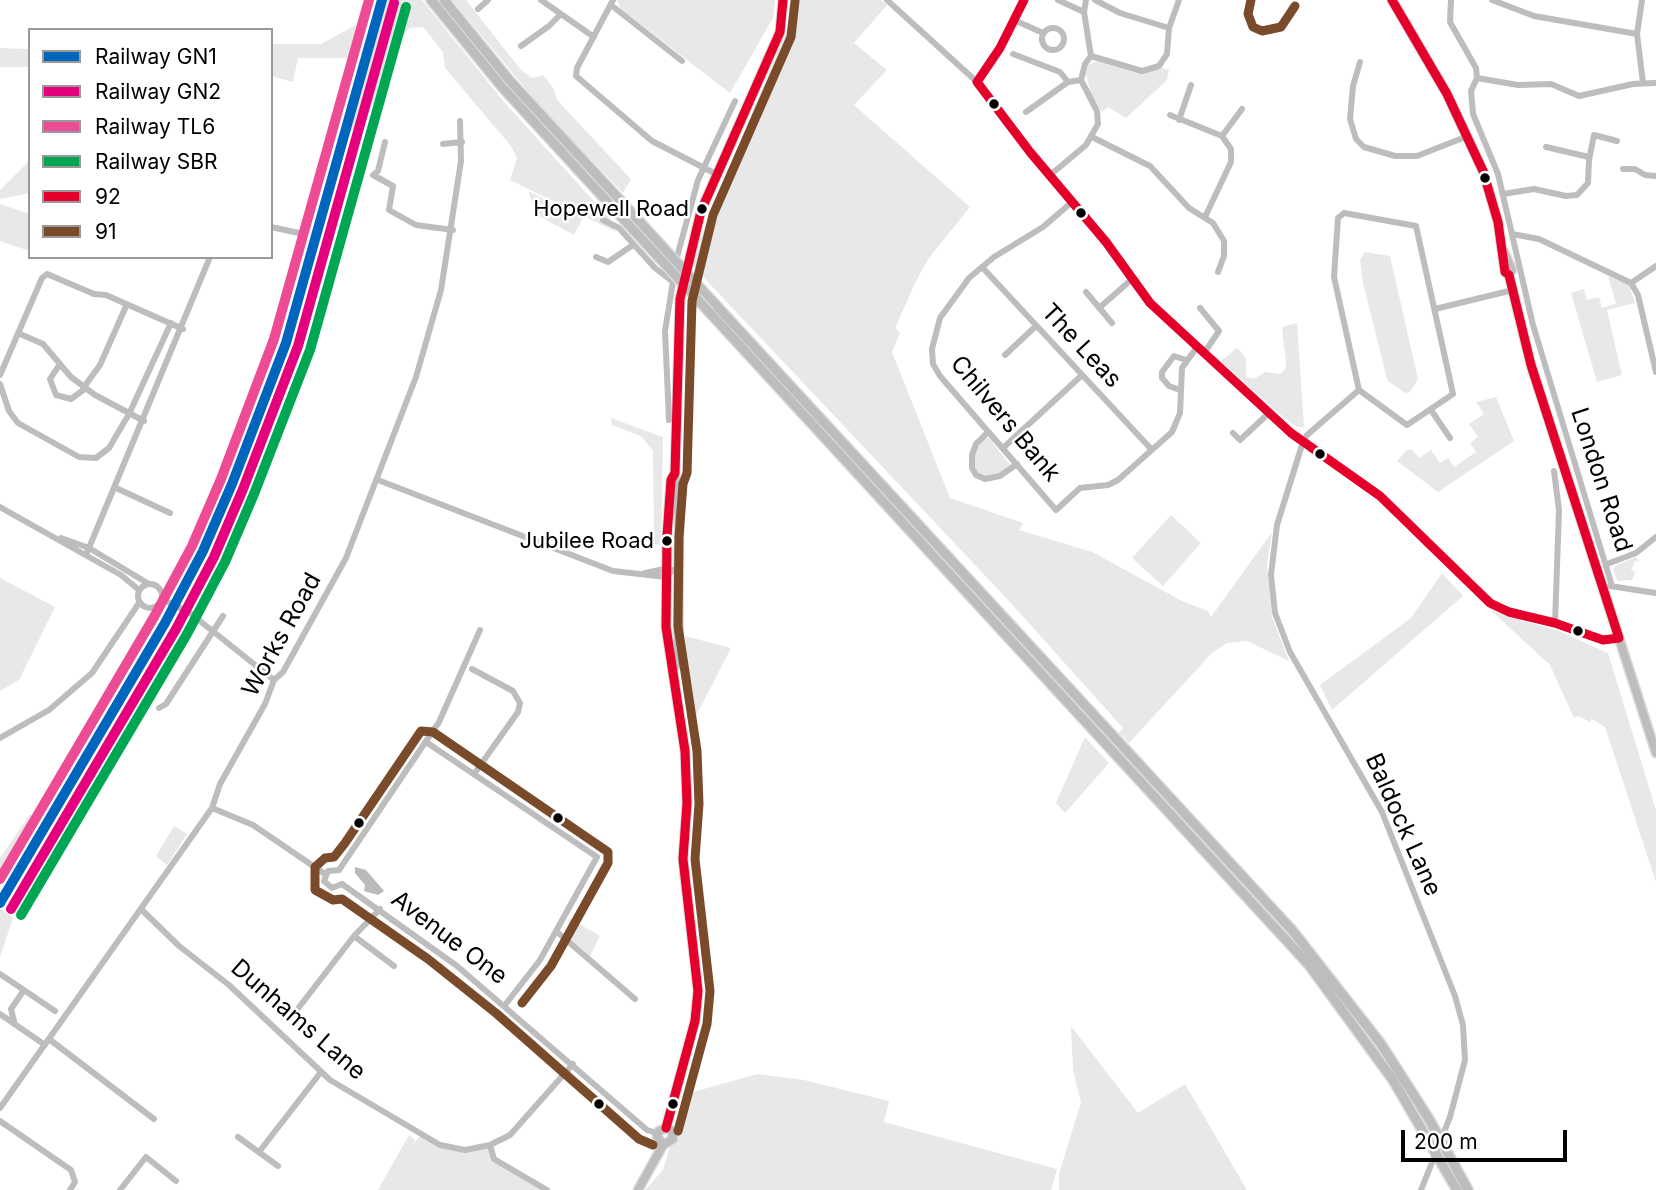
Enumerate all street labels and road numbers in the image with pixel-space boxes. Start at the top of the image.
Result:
street label: The Leas [1035,298,1127,394]
street label: Chilvers Bank [944,350,1066,488]
street label: London Road [1564,404,1638,556]
street label: Works Road [236,568,328,702]
street label: Baldock Lane [1359,749,1447,901]
street label: Avenue One [385,885,513,991]
street label: Dunhams Lane [225,954,371,1086]

